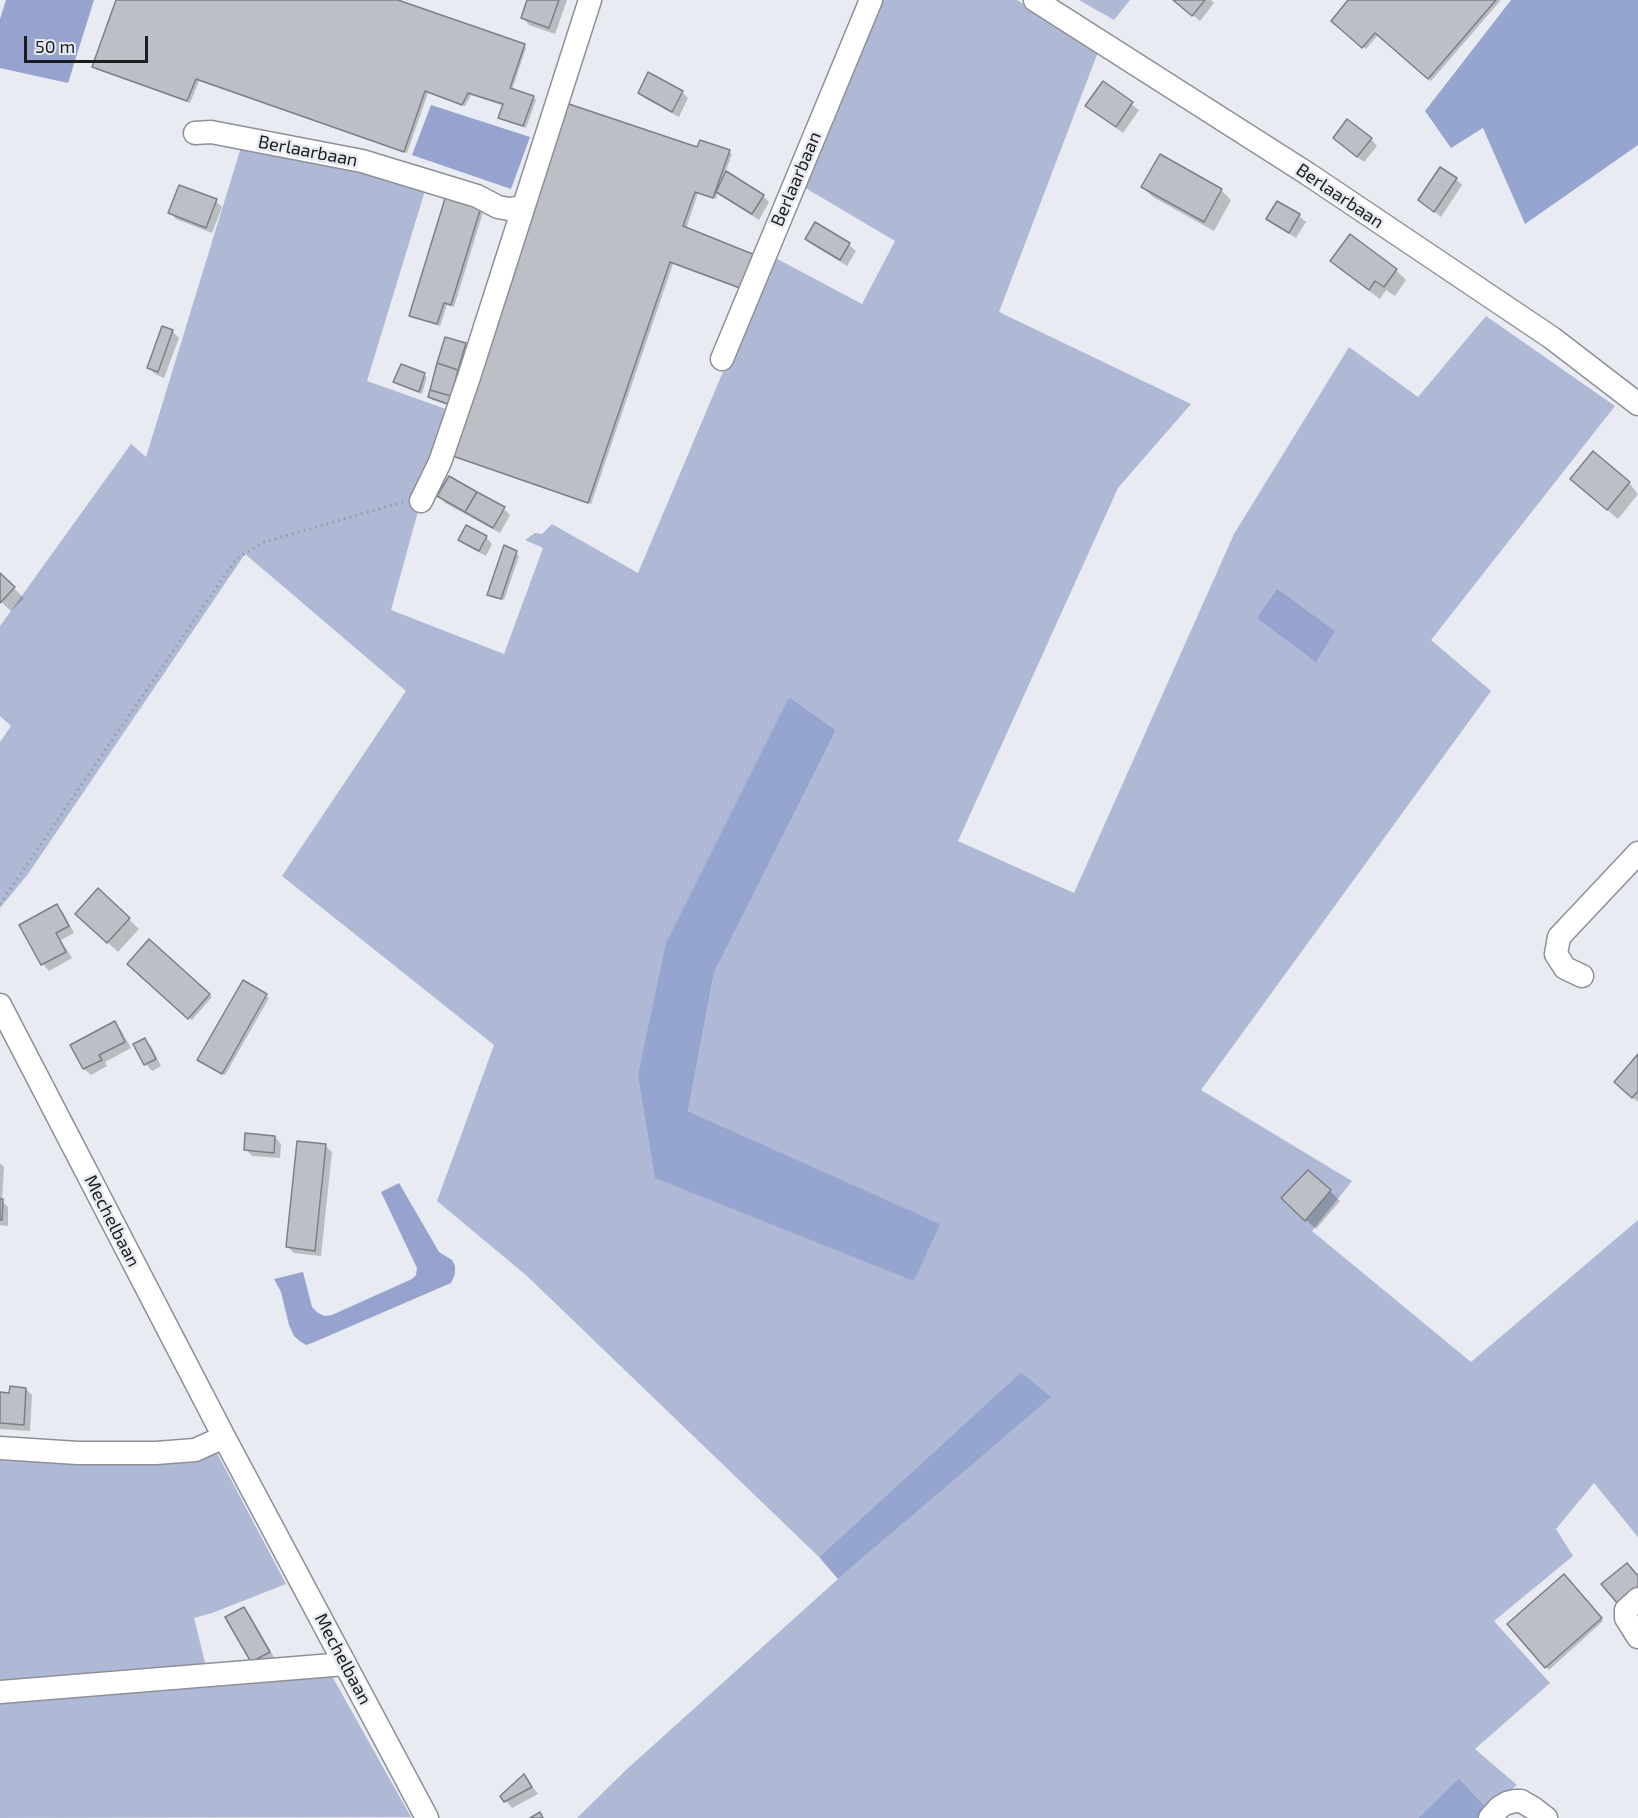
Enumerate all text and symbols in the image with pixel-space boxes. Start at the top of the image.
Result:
scale bar [27,24,152,62]
text: 50 m [35,35,75,57]
street label: Berlaarbaan [766,128,826,230]
street label: Berlaarbaan [256,131,360,171]
street label: Berlaarbaan [1292,159,1388,233]
street label: Mechelbaan [80,1171,144,1271]
street label: Mechelbaan [310,1610,376,1708]

